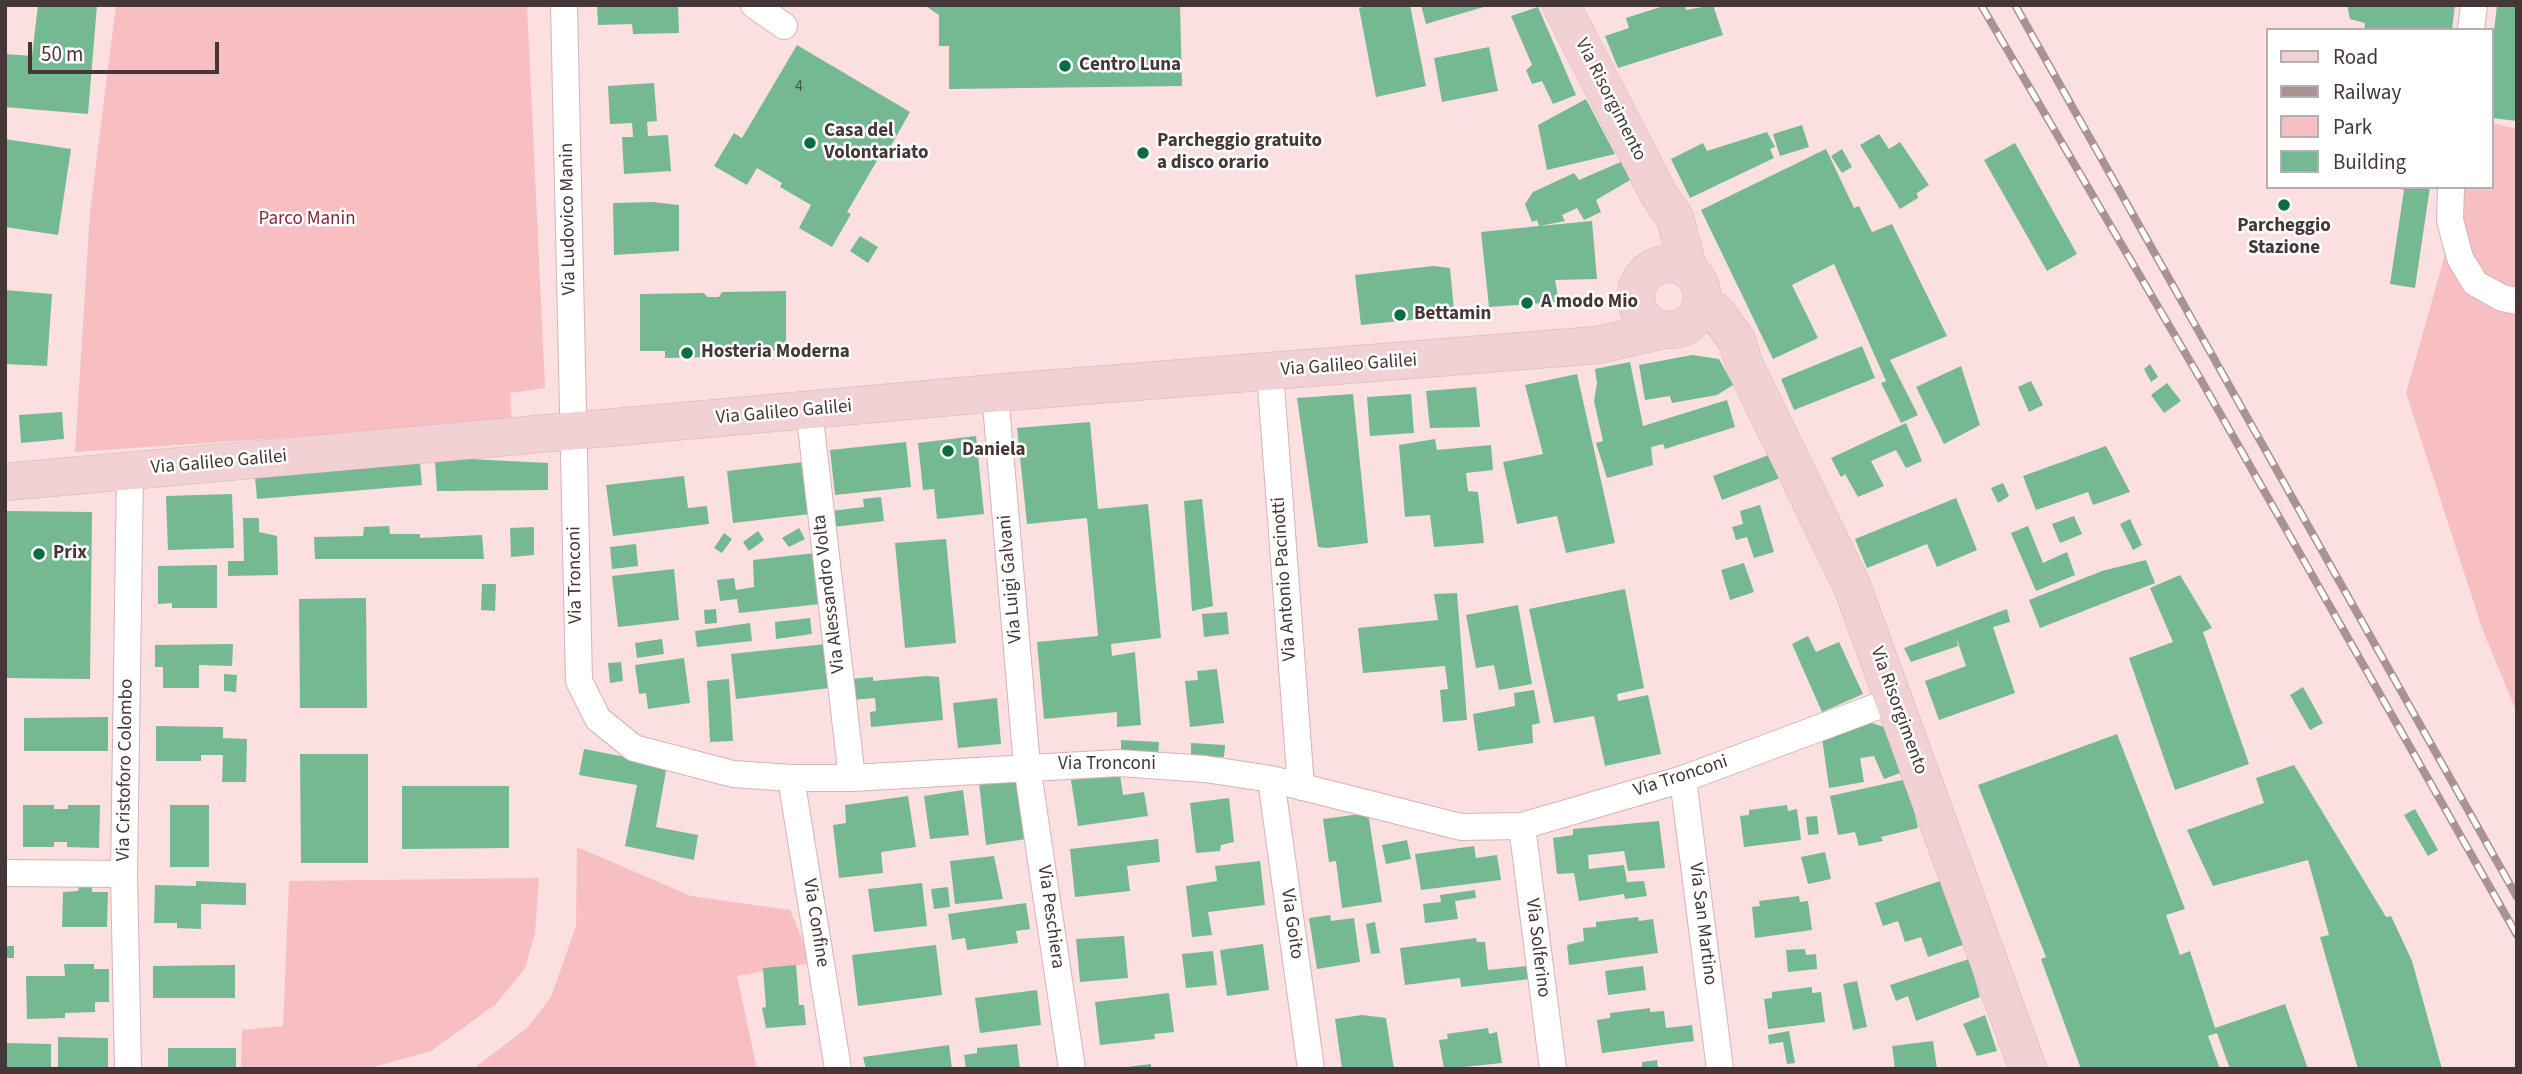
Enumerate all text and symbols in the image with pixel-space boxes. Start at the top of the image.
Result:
scale bar [32,28,222,72]
legend [2266,28,2494,189]
street label: Via Risorgimento [1569,35,1651,165]
text: 50 m [41,39,83,69]
text: Road [2333,42,2378,72]
place label: Centro Luna [1079,55,1181,77]
marker: Centro Luna [1057,58,1073,74]
house number: 4 [795,77,803,97]
text: Railway [2333,77,2401,107]
text: Park [2333,112,2372,142]
place label: Casa del Volontariato [824,121,928,165]
place label: Parcheggio gratuito a disco orario [1157,131,1322,175]
marker: Casa del Volontariato [802,135,818,151]
street label: Via Ludovico Manin [556,142,582,296]
marker: Parcheggio gratuito a disco orario [1135,145,1151,161]
text: Building [2333,147,2406,177]
marker: Parcheggio Stazione [2276,197,2292,213]
park label: Parco Manin [258,209,356,231]
place label: Parcheggio Stazione [2237,216,2331,260]
place label: A modo Mio [1541,292,1638,314]
marker: A modo Mio [1519,295,1535,311]
place label: Bettamin [1414,304,1491,326]
marker: Bettamin [1392,307,1408,323]
place label: Hosteria Moderna [701,342,850,364]
marker: Hosteria Moderna [679,345,695,361]
street label: Via Galileo Galilei [1280,350,1418,382]
street label: Via Galileo Galilei [715,396,853,430]
place label: Daniela [962,440,1025,462]
marker: Daniela [940,443,956,459]
street label: Via Galileo Galilei [150,446,288,480]
street label: Via Antonio Pacinotti [1268,496,1302,662]
street label: Via Alessandro Volta [809,513,851,675]
street label: Via Luigi Galvani [994,514,1028,644]
street label: Via Tronconi [564,526,588,624]
place label: Prix [53,543,87,565]
marker: Prix [31,546,47,562]
street label: Via Risorgimento [1864,644,1932,778]
street label: Via Cristoforo Colombo [113,678,139,862]
street label: Via Tronconi [1631,751,1731,803]
street label: Via Tronconi [1058,754,1156,776]
street label: Via San Martino [1683,861,1721,987]
street label: Via Peschiera [1031,864,1069,970]
street label: Via Confine [797,877,833,969]
street label: Via Goito [1275,887,1307,961]
street label: Via Solferino [1520,897,1554,999]

